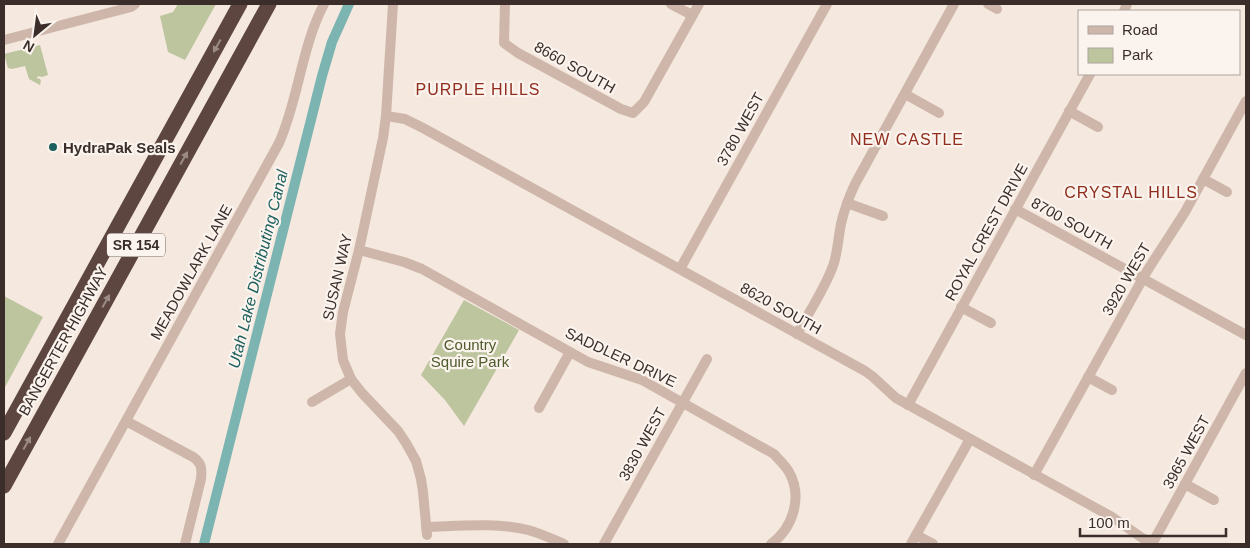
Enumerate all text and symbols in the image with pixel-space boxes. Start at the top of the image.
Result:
north arrow [10,10,60,60]
legend [1078,10,1240,75]
text: Road [1122,21,1158,38]
text: N [20,37,37,56]
street label: 8660 SOUTH [532,38,618,96]
one-way arrow [212,40,221,53]
text: Park [1122,46,1153,63]
district label: PURPLE HILLS [416,81,540,98]
street label: 3780 WEST [713,90,767,168]
district label: NEW CASTLE [850,131,964,148]
place label: HydraPak Seals [63,139,176,156]
marker: HydraPak Seals [47,141,59,153]
one-way arrow [180,151,188,166]
street label: ROYAL CREST DRIVE [941,161,1031,303]
water label: Utah Lake Distributing Canal [225,168,291,370]
district label: CRYSTAL HILLS [1064,184,1198,201]
street label: 8700 SOUTH [1029,194,1115,252]
street label: MEADOWLARK LANE [147,202,235,342]
street label: SUSAN WAY [319,232,355,322]
road number: SR 154 [107,234,165,256]
street label: 3920 WEST [1098,240,1154,318]
street label: BANGERTER HIGHWAY [15,264,111,418]
street label: 8620 SOUTH [738,279,824,337]
one-way arrow [101,294,110,307]
street label: SADDLER DRIVE [563,324,679,390]
park label: Country Squire Park [431,336,510,370]
street label: 3830 WEST [615,405,669,483]
street label: 3965 WEST [1159,413,1213,491]
one-way arrow [23,436,31,450]
scale bar [1080,506,1226,538]
text: 100 m [1088,514,1130,531]

